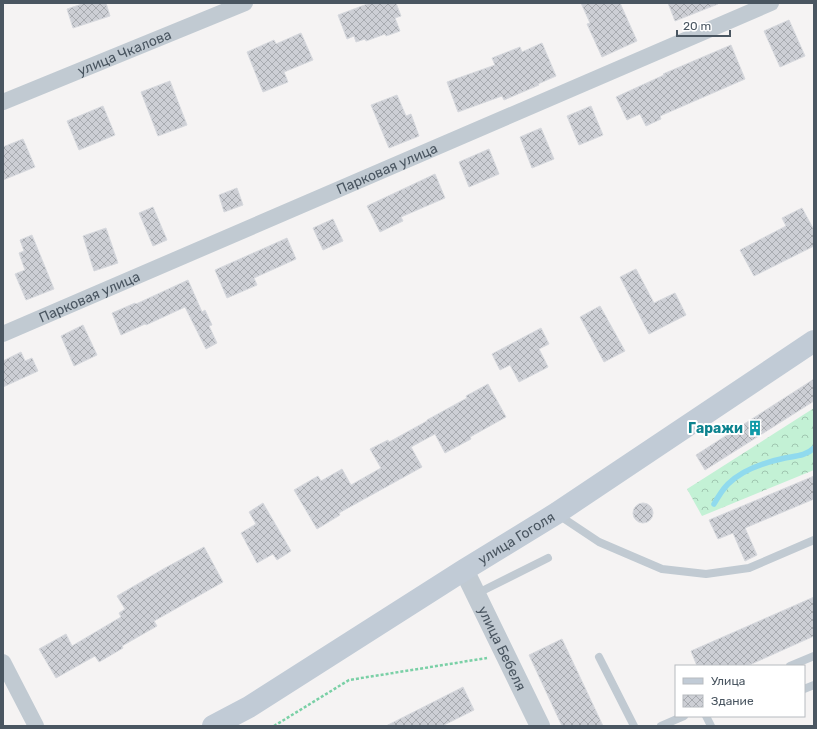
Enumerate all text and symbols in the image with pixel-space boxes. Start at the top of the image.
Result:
scale bar [677,12,730,38]
text: 20 m [683,19,711,33]
street label: улица Чкалова [75,26,174,79]
street label: Парковая улица [334,139,440,198]
street label: Парковая улица [36,268,142,326]
building icon: Гаражи [746,419,764,437]
place label: Гаражи [688,420,743,437]
street label: улица Гоголя [475,508,558,568]
street label: улица Бебеля [474,603,530,693]
legend [675,665,805,717]
text: Улица [711,674,745,688]
text: Здание [711,694,754,708]

